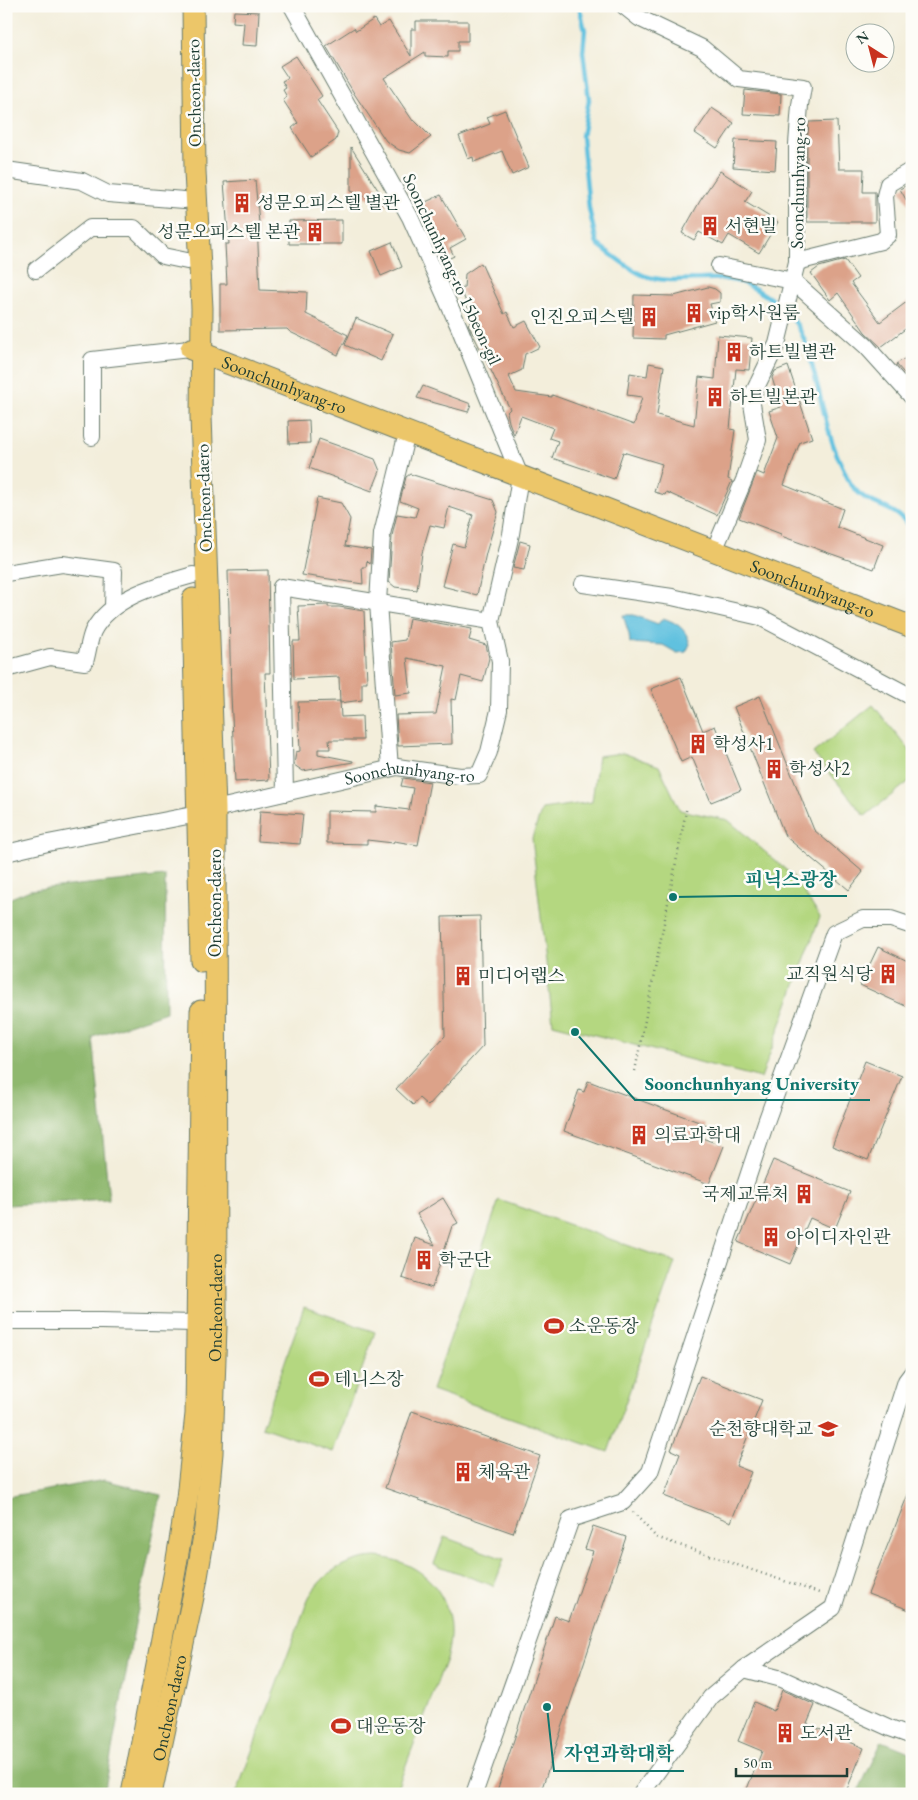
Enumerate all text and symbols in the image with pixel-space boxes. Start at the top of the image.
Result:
north arrow [846,22,896,72]
text: N [852,26,873,48]
street label: Oncheon-daero [181,39,206,147]
street label: Soonchunhyang-ro [785,117,810,249]
street label: Soonchunhyang-ro 15beon-gil [398,169,507,368]
place label: 성문오피스텔 별관 [257,191,400,214]
building icon: 성문오피스텔 별관 [231,192,253,214]
place label: 서현빌 [725,214,777,237]
building icon: 서현빌 [699,215,721,237]
place label: 성문오피스텔 본관 [157,220,301,243]
building icon: 성문오피스텔 본관 [304,221,326,243]
place label: vip학사원룸 [709,301,801,324]
building icon: vip학사원룸 [683,302,705,324]
place label: 인진오피스텔 [530,305,634,328]
building icon: 인진오피스텔 [638,306,660,328]
place label: 하트빌별관 [749,340,837,363]
building icon: 하트빌별관 [723,341,745,363]
street label: Soonchunhyang-ro [219,350,350,419]
place label: 하트빌본관 [730,385,818,408]
building icon: 하트빌본관 [704,386,726,408]
street label: Oncheon-daero [190,443,217,553]
street label: Soonchunhyang-ro [747,554,878,623]
place label: 학성사1 [713,732,774,755]
building icon: 학성사1 [687,733,709,755]
street label: Soonchunhyang-ro [342,755,475,790]
place label: 학성사2 [789,757,850,780]
building icon: 학성사2 [763,758,785,780]
street label: Oncheon-daero [203,849,226,957]
callout: 피닉스광장 [735,862,847,896]
text: 피닉스광장 [745,867,838,892]
place label: 교직원식당 [786,962,874,985]
building icon: 교직원식당 [877,963,899,985]
place label: 미디어랩스 [478,964,566,987]
building icon: 미디어랩스 [452,965,474,987]
callout: Soonchunhyang University [635,1066,870,1100]
text: Soonchunhyang University [645,1071,860,1096]
place label: 의료과학대 [654,1123,741,1146]
building icon: 의료과학대 [628,1124,650,1146]
place label: 국제교류처 [702,1182,789,1205]
building icon: 국제교류처 [793,1183,815,1205]
place label: 아이디자인관 [786,1225,891,1248]
building icon: 아이디자인관 [760,1226,782,1248]
place label: 학군단 [439,1248,492,1271]
building icon: 학군단 [413,1249,435,1271]
street label: Oncheon-daero [203,1254,227,1362]
place label: 소운동장 [569,1314,639,1337]
sports icon: 소운동장 [543,1315,565,1337]
place label: 테니스장 [334,1367,404,1390]
sports icon: 테니스장 [308,1368,330,1390]
place label: 순천향대학교 [709,1417,814,1440]
school or university icon: 순천향대학교 [817,1418,839,1440]
place label: 체육관 [478,1460,531,1483]
building icon: 체육관 [452,1461,474,1483]
street label: Oncheon-daero [146,1652,191,1763]
place label: 대운동장 [356,1714,426,1737]
sports icon: 대운동장 [330,1715,352,1737]
place label: 도서관 [800,1721,853,1744]
building icon: 도서관 [774,1722,796,1744]
callout: 자연과학대학 [554,1737,684,1771]
text: 자연과학대학 [564,1741,675,1766]
scale bar [736,1745,847,1777]
text: 50 m [743,1753,772,1772]

